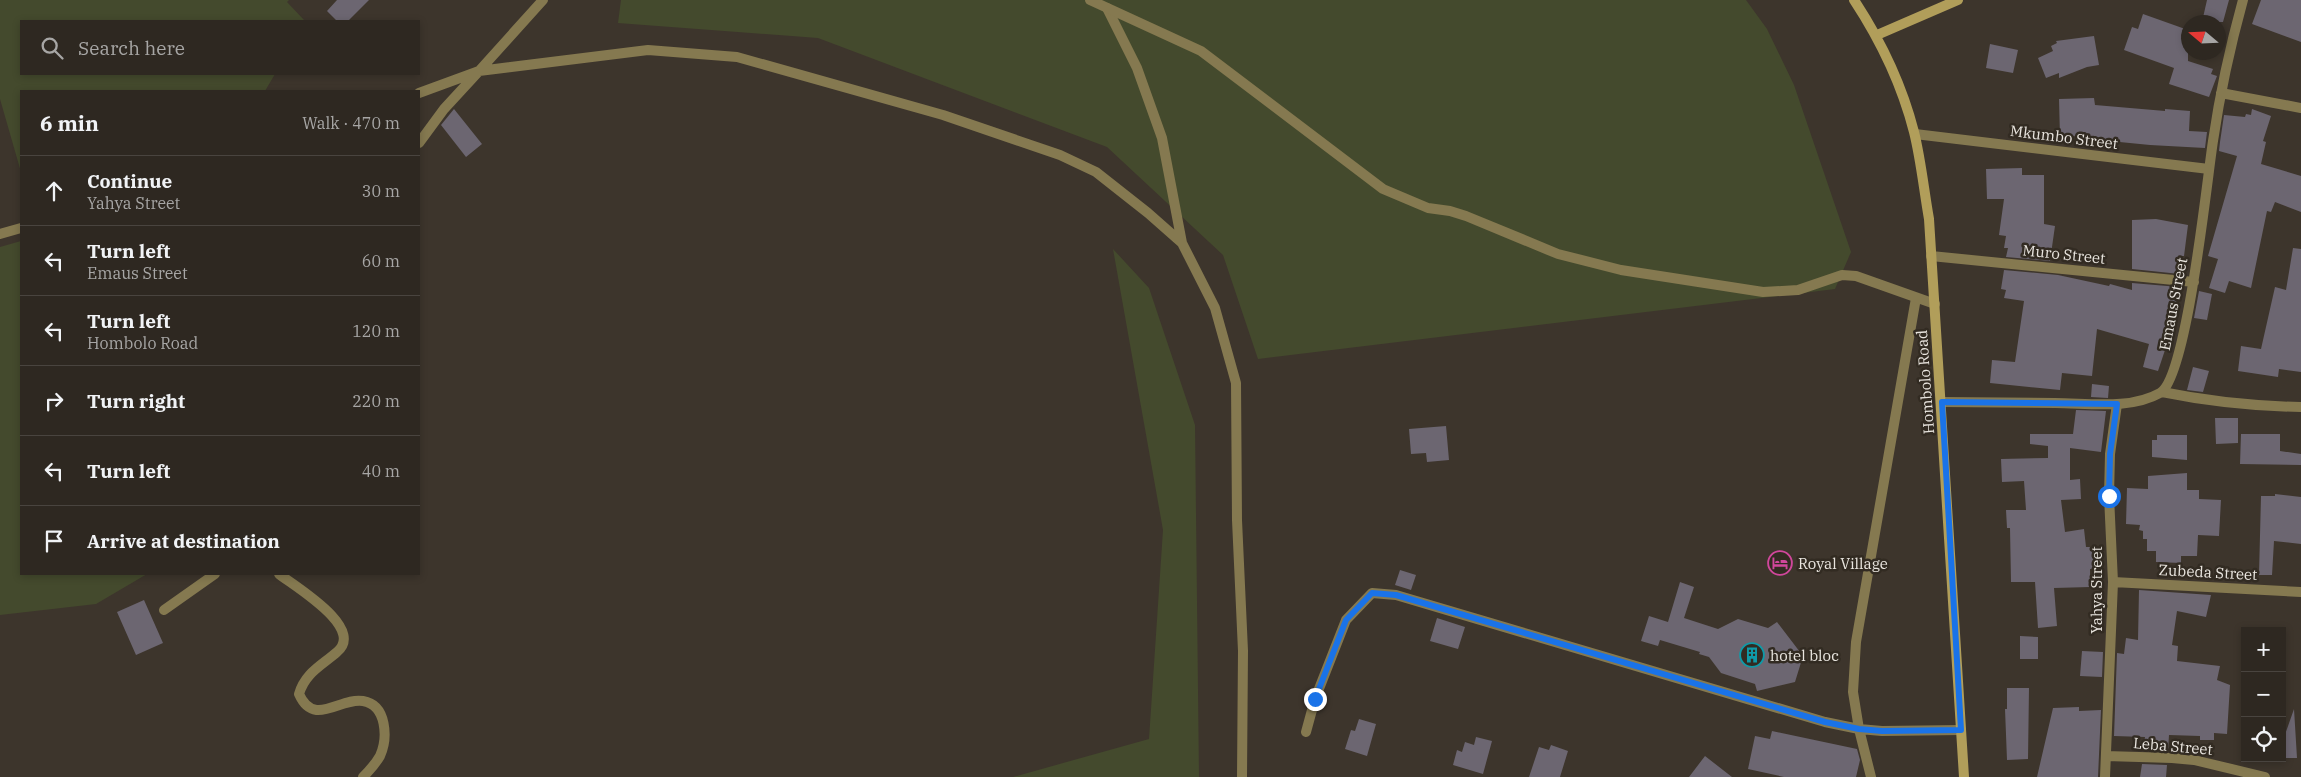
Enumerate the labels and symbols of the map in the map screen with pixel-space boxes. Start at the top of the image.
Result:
north arrow [2181,15,2226,60]
street label: Mkumbo Street [2009,121,2119,153]
street label: Muro Street [2022,240,2106,268]
street label: Emaus Street [2155,256,2191,352]
street label: Hombolo Road [1912,329,1938,435]
route start [2098,485,2121,508]
street label: Yahya Street [2087,546,2106,634]
hotel icon: Royal Village [1767,550,1793,576]
place label: Royal Village [1798,554,1888,573]
street label: Zubeda Street [2158,560,2258,584]
building icon: hotel bloc [1739,642,1765,668]
place label: hotel bloc [1770,646,1839,665]
route end [1304,688,1327,711]
street label: Leba Street [2132,733,2214,759]

